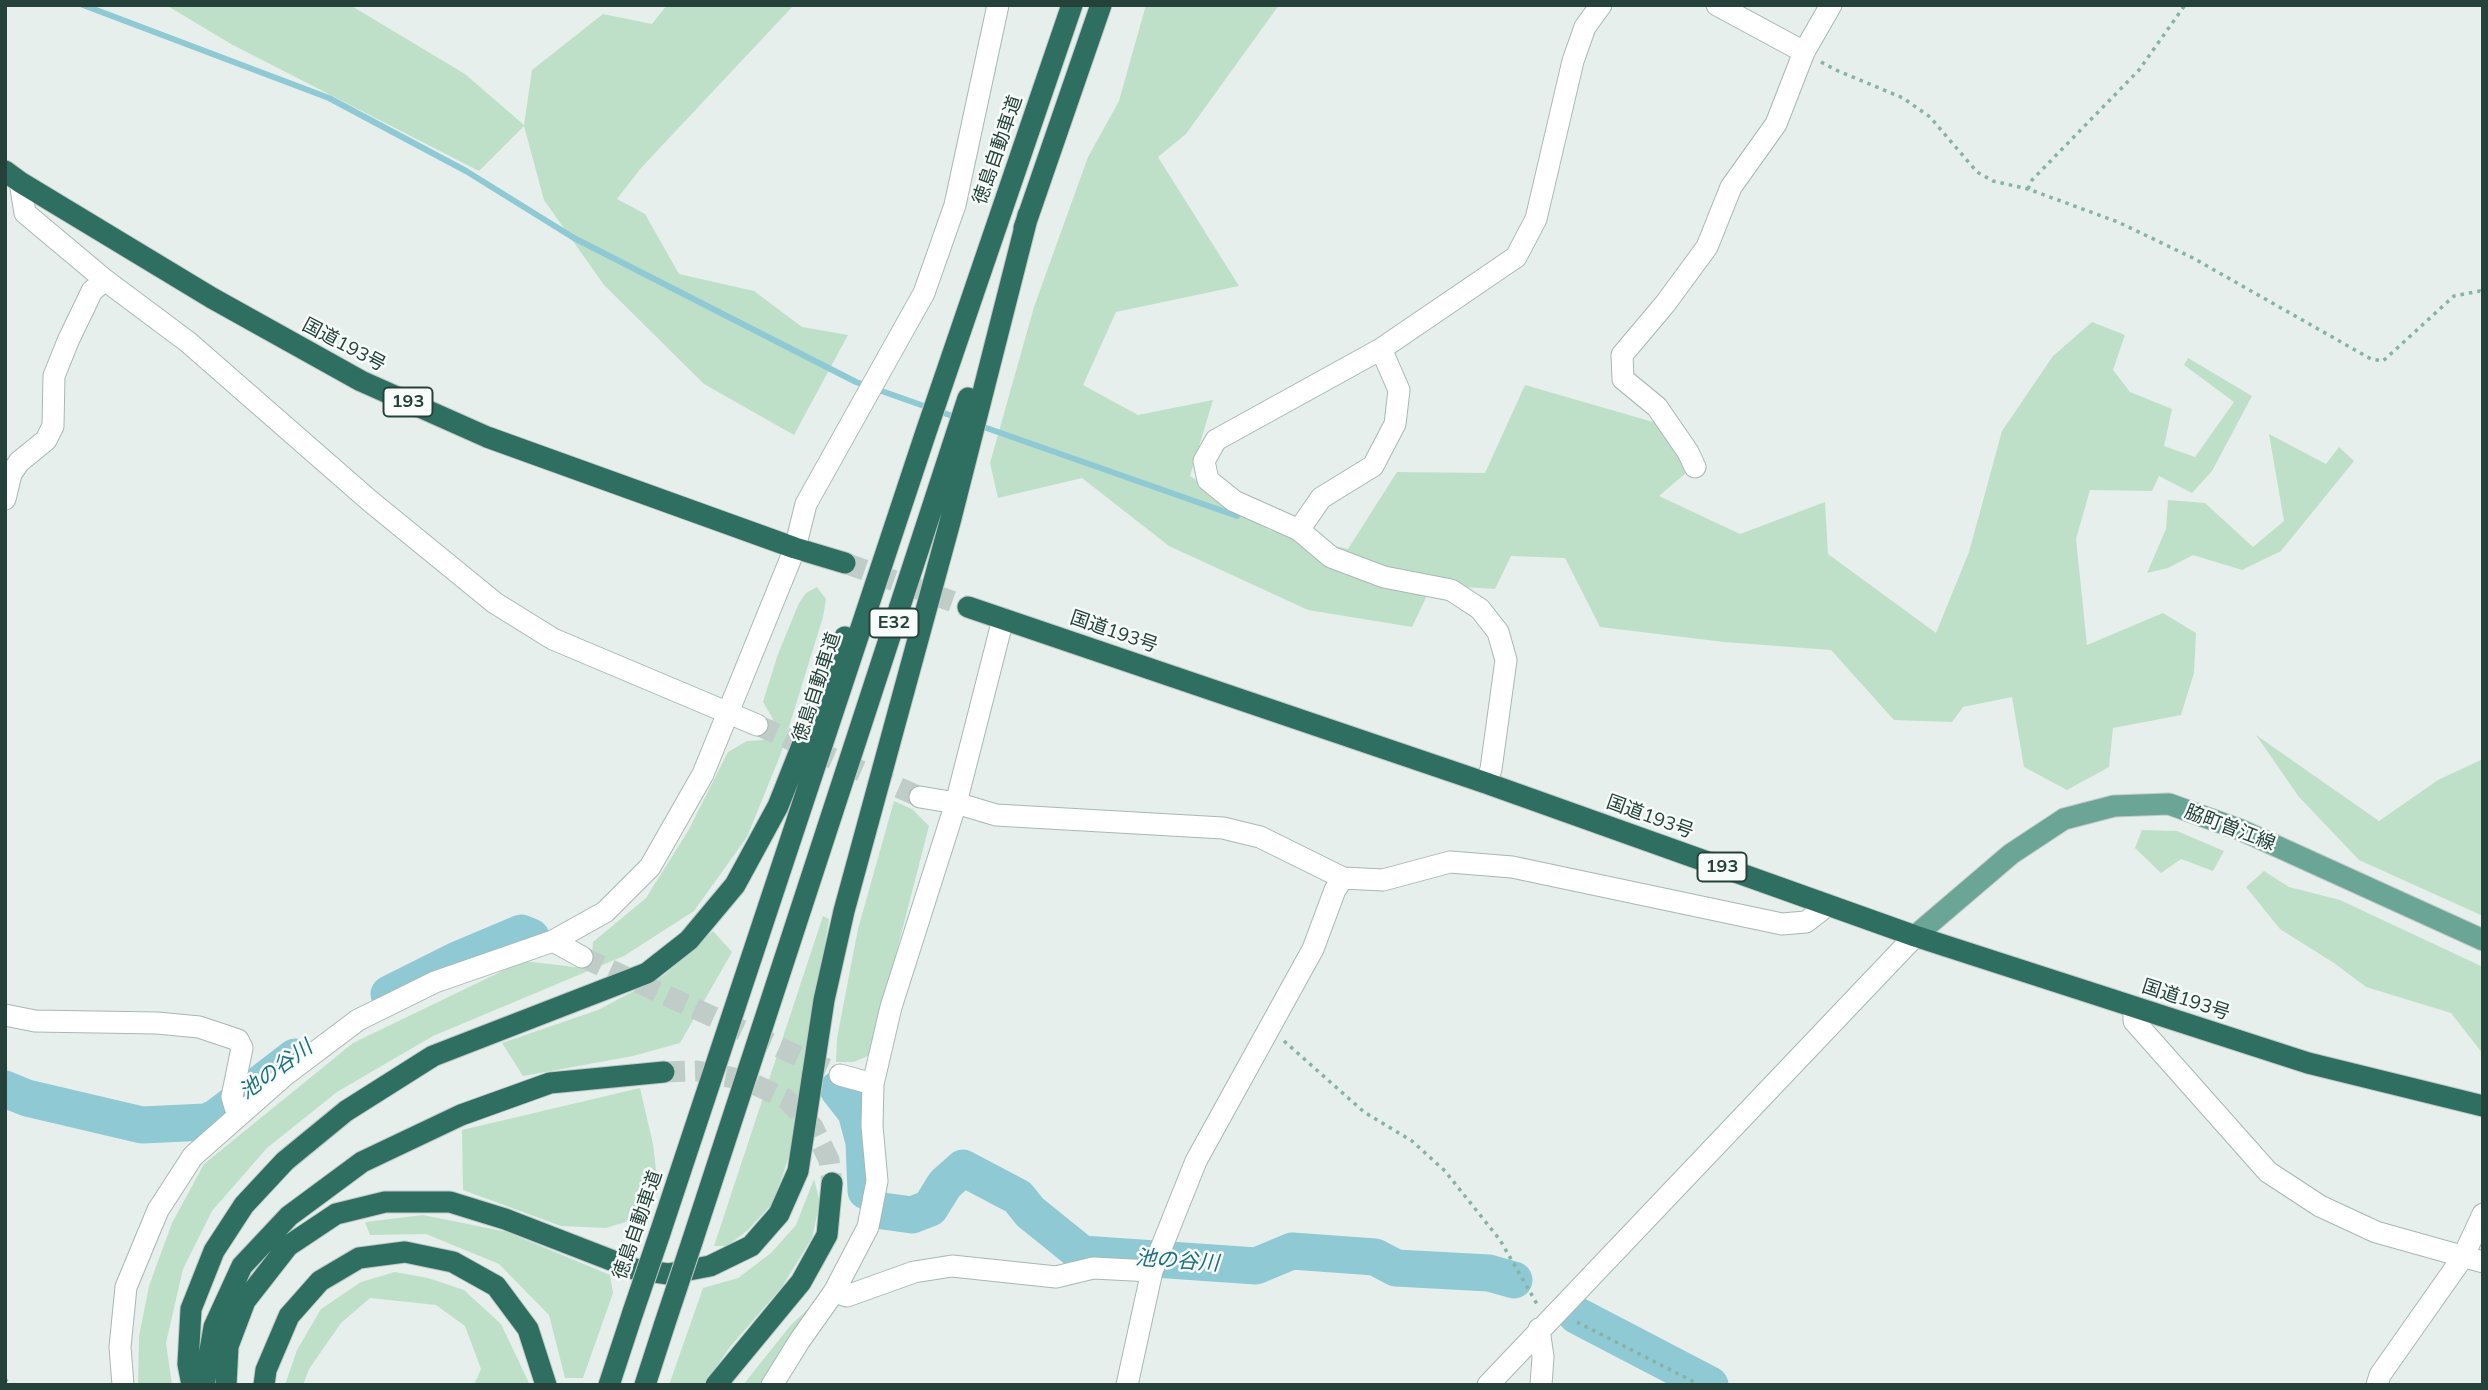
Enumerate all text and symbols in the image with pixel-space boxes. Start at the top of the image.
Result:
street label: 徳島自動車道 [969,92,1027,208]
street label: 国道193号 [298,314,390,376]
road number: 193 [384,388,432,416]
street label: 国道193号 [1067,606,1161,658]
road number: E32 [870,608,918,638]
street label: 徳島自動車道 [789,629,845,745]
street label: 国道193号 [1603,791,1697,843]
street label: 脇町曽江線 [2182,800,2278,856]
road number: 193 [1698,852,1746,882]
street label: 国道193号 [2139,975,2233,1025]
water label: 池の谷川 [235,1035,317,1105]
street label: 徳島自動車道 [609,1167,667,1283]
water label: 池の谷川 [1134,1246,1220,1276]

